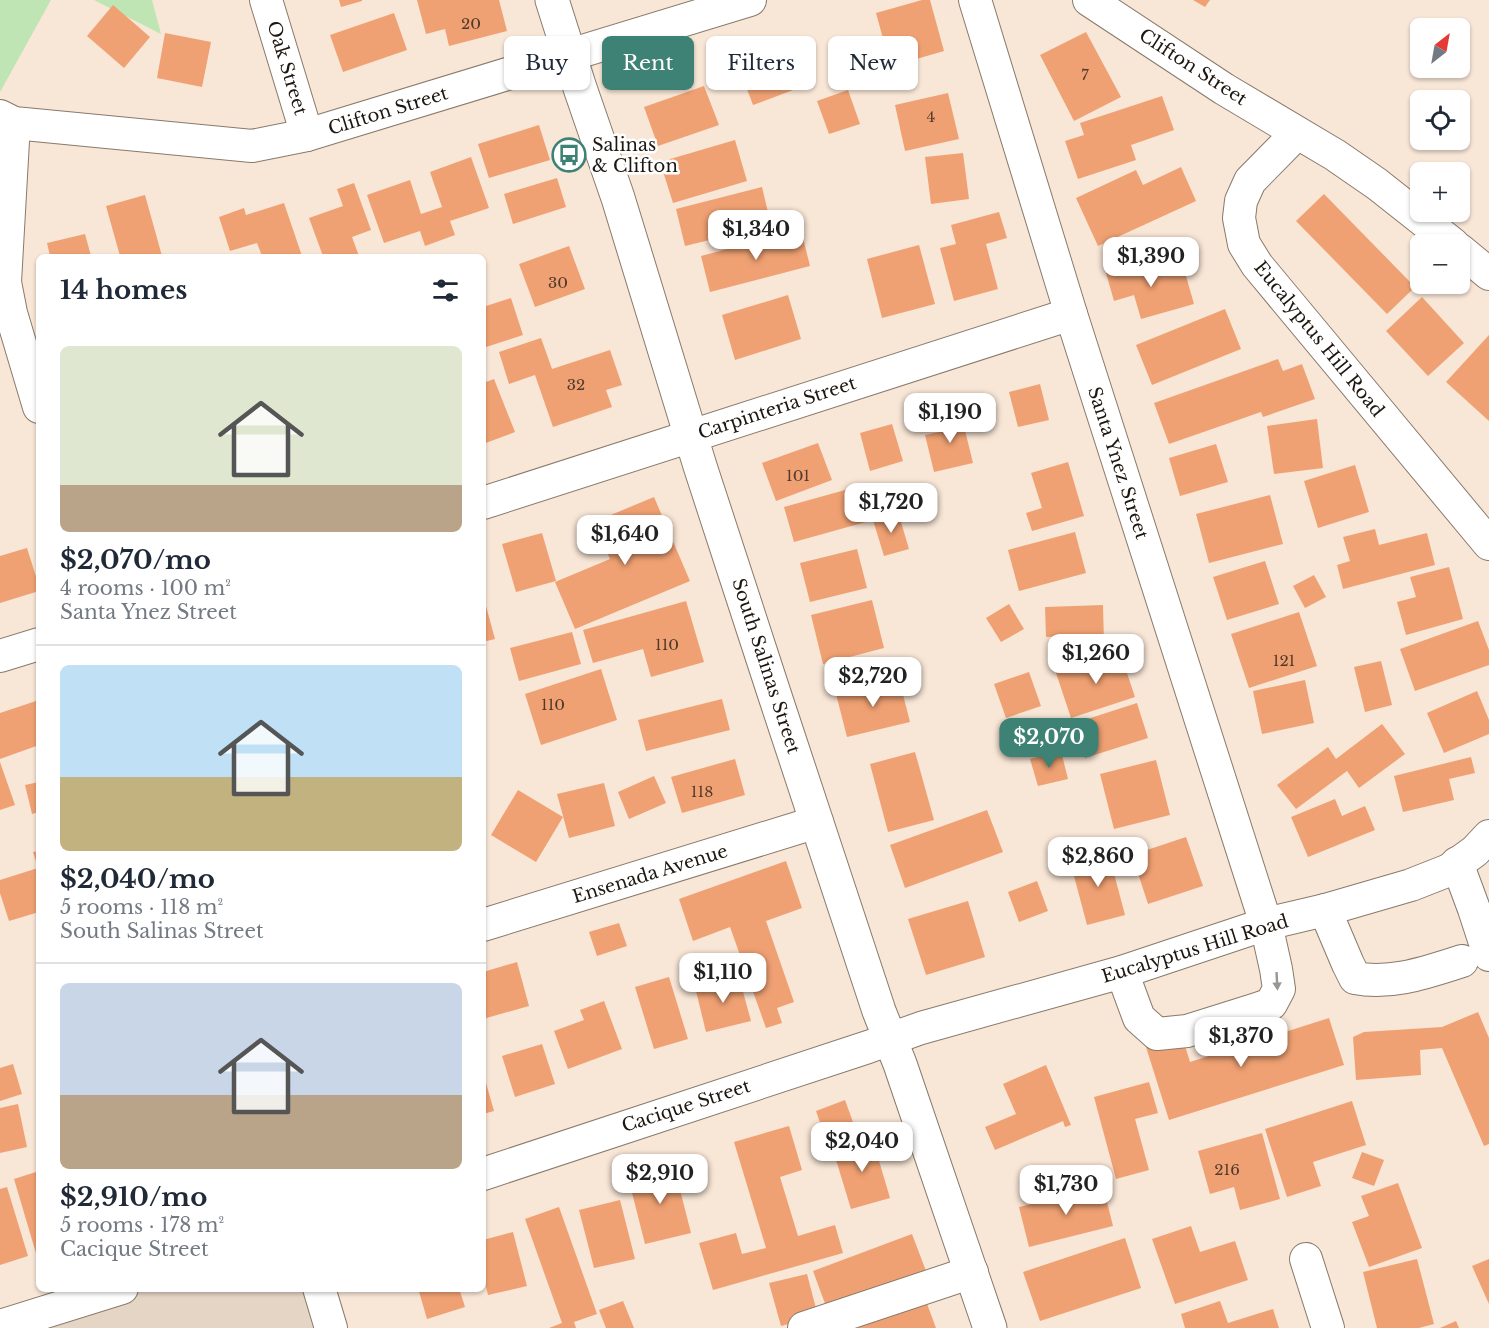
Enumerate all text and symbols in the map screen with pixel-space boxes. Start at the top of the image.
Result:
house number: 20 [461,14,481,33]
street label: Oak Street [262,18,312,118]
north arrow [1410,18,1470,78]
map controls [1410,18,1470,294]
street label: Clifton Street [1135,24,1251,110]
chip: Buy [504,36,590,90]
chip: Rent [602,36,694,90]
chip: Filters [706,36,816,90]
chip: New [828,36,918,90]
house number: 7 [1081,65,1089,84]
street label: Clifton Street [325,82,451,140]
button: locate [1410,90,1470,150]
house number: 4 [927,107,935,126]
place label: Salinas & Clifton [592,134,678,177]
bus stop icon: Salinas & Clifton [551,137,587,173]
button: + [1410,162,1470,222]
pin: $1,340 [707,210,805,261]
text: $1,340 [722,217,790,241]
button: − [1410,234,1470,294]
pin: $1,390 [1102,237,1200,288]
text: $1,390 [1117,244,1185,268]
street label: Eucalyptus Hill Road [1249,257,1389,421]
house number: 30 [548,273,568,292]
text: 14 homes [60,274,187,306]
icon: filters [429,274,462,307]
street label: Carpinteria Street [695,372,859,444]
house number: 32 [567,375,585,394]
street label: Santa Ynez Street [1083,384,1153,542]
icon: home [207,385,315,493]
pin: $1,190 [901,393,999,444]
text: $1,190 [918,400,982,424]
house number: 101 [786,466,810,485]
pin: $1,720 [842,483,940,534]
text: $1,720 [858,490,924,514]
pin: $1,640 [576,515,674,566]
text: $1,640 [591,522,659,546]
text: $2,070/mo [60,544,211,576]
street label: South Salinas Street [727,575,805,757]
text: 4 rooms · 100 m² [60,576,231,600]
text: Santa Ynez Street [60,600,237,624]
pin: $1,260 [1047,634,1145,685]
house number: 110 [655,635,679,654]
text: $1,260 [1062,641,1130,665]
house number: 121 [1273,651,1295,670]
pin: $2,720 [824,657,922,708]
text: $2,720 [838,664,908,688]
house number: 110 [541,695,565,714]
icon: home [207,704,315,812]
pin: $2,070 [1000,718,1098,769]
text: $2,070 [1013,725,1085,749]
house number: 118 [691,782,713,801]
pin: $2,860 [1049,837,1147,888]
street label: Ensenada Avenue [570,840,730,908]
text: $2,860 [1062,844,1134,868]
text: $2,040/mo [60,863,215,895]
text: 5 rooms · 118 m² [60,895,223,919]
street label: Eucalyptus Hill Road [1099,910,1291,988]
text: South Salinas Street [60,919,264,943]
pin: $1,110 [674,953,772,1004]
text: $1,110 [693,960,753,984]
one-way arrow [1273,972,1282,991]
pin: $1,370 [1192,1017,1290,1068]
icon: home [207,1022,315,1130]
text: $1,370 [1209,1024,1274,1048]
street label: Cacique Street [619,1075,753,1137]
pin: $2,040 [813,1122,911,1173]
text: $2,040 [825,1129,899,1153]
pin: $2,910 [611,1154,709,1205]
house number: 216 [1214,1160,1240,1179]
text: $2,910 [626,1161,694,1185]
pin: $1,730 [1017,1165,1115,1216]
text: $1,730 [1034,1172,1098,1196]
text: $2,910/mo [60,1181,207,1213]
text: 5 rooms · 178 m² [60,1213,224,1237]
text: Cacique Street [60,1237,208,1261]

